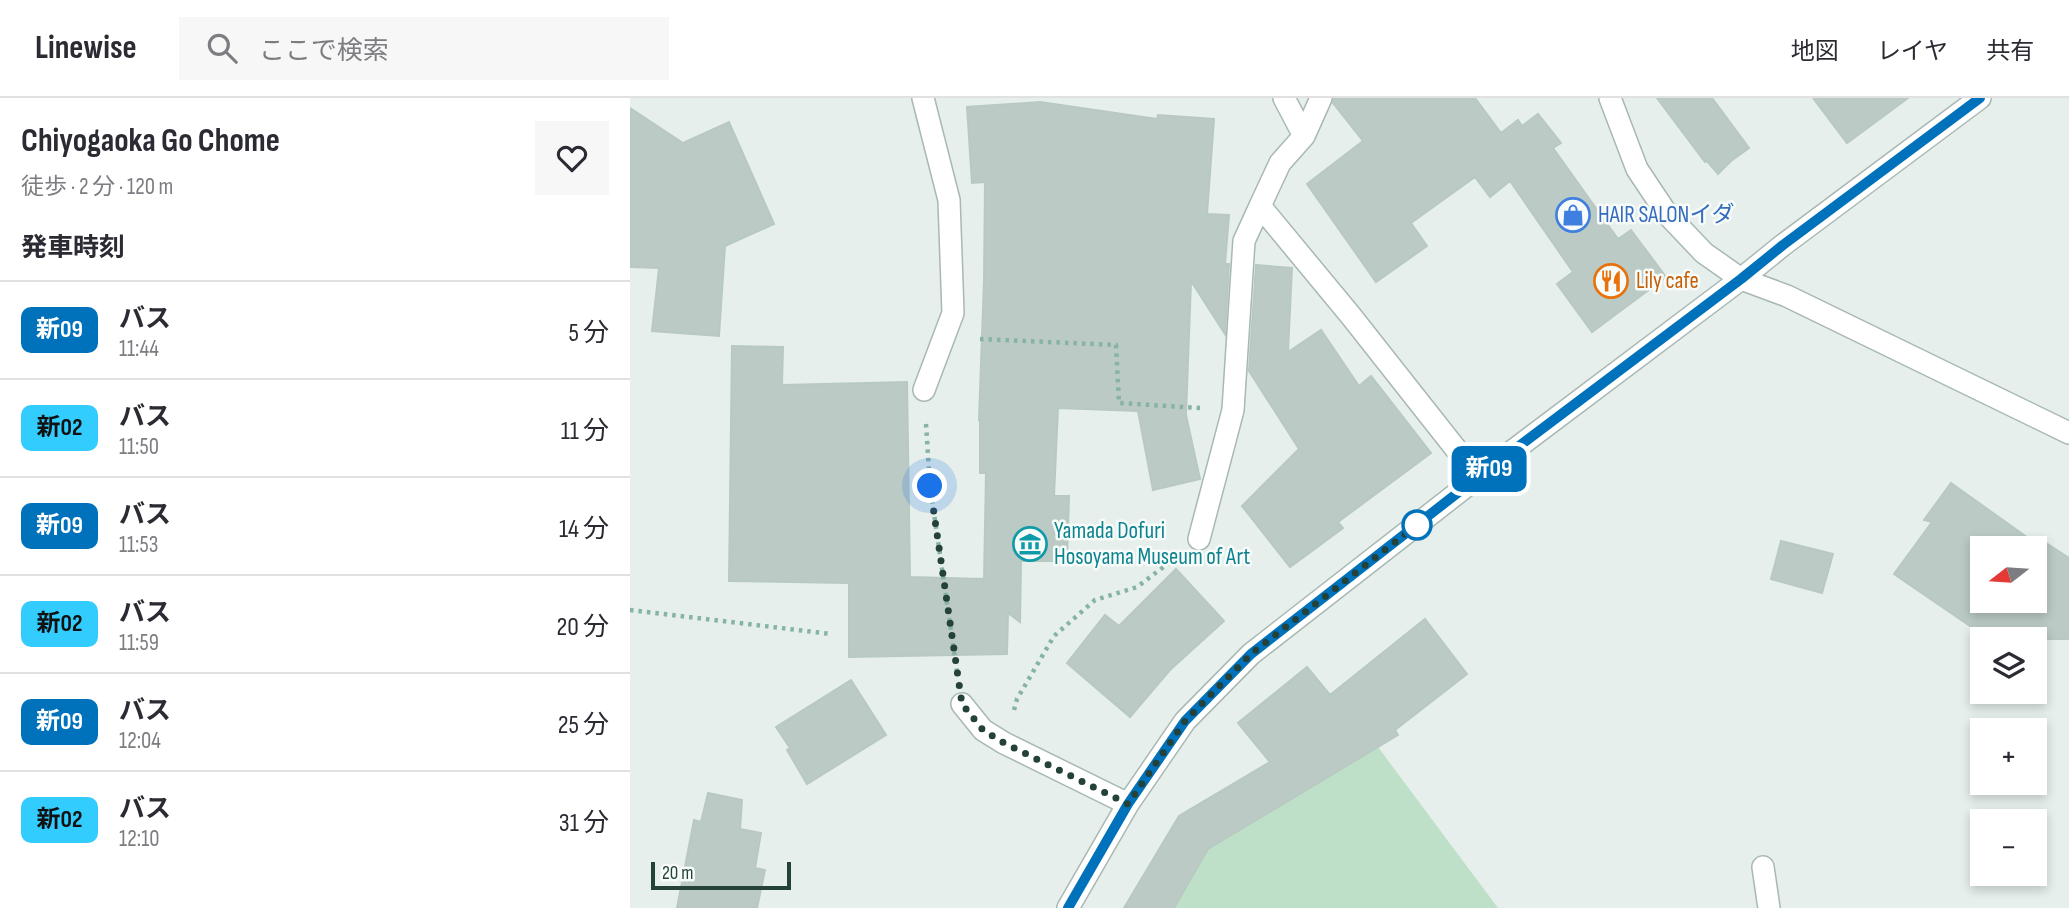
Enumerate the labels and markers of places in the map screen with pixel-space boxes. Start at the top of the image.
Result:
shop icon: HAIR SALONイダ [1554,196,1592,234]
place label: HAIR SALONイダ [1598,201,1734,229]
restaurant icon: Lily cafe [1592,262,1630,300]
place label: Lily cafe [1636,267,1699,295]
unlabelled marker [1402,510,1432,540]
place label: Yamada Dofuri Hosoyama Museum of Art [1054,517,1250,571]
museum icon: Yamada Dofuri Hosoyama Museum of Art [1011,525,1049,563]

